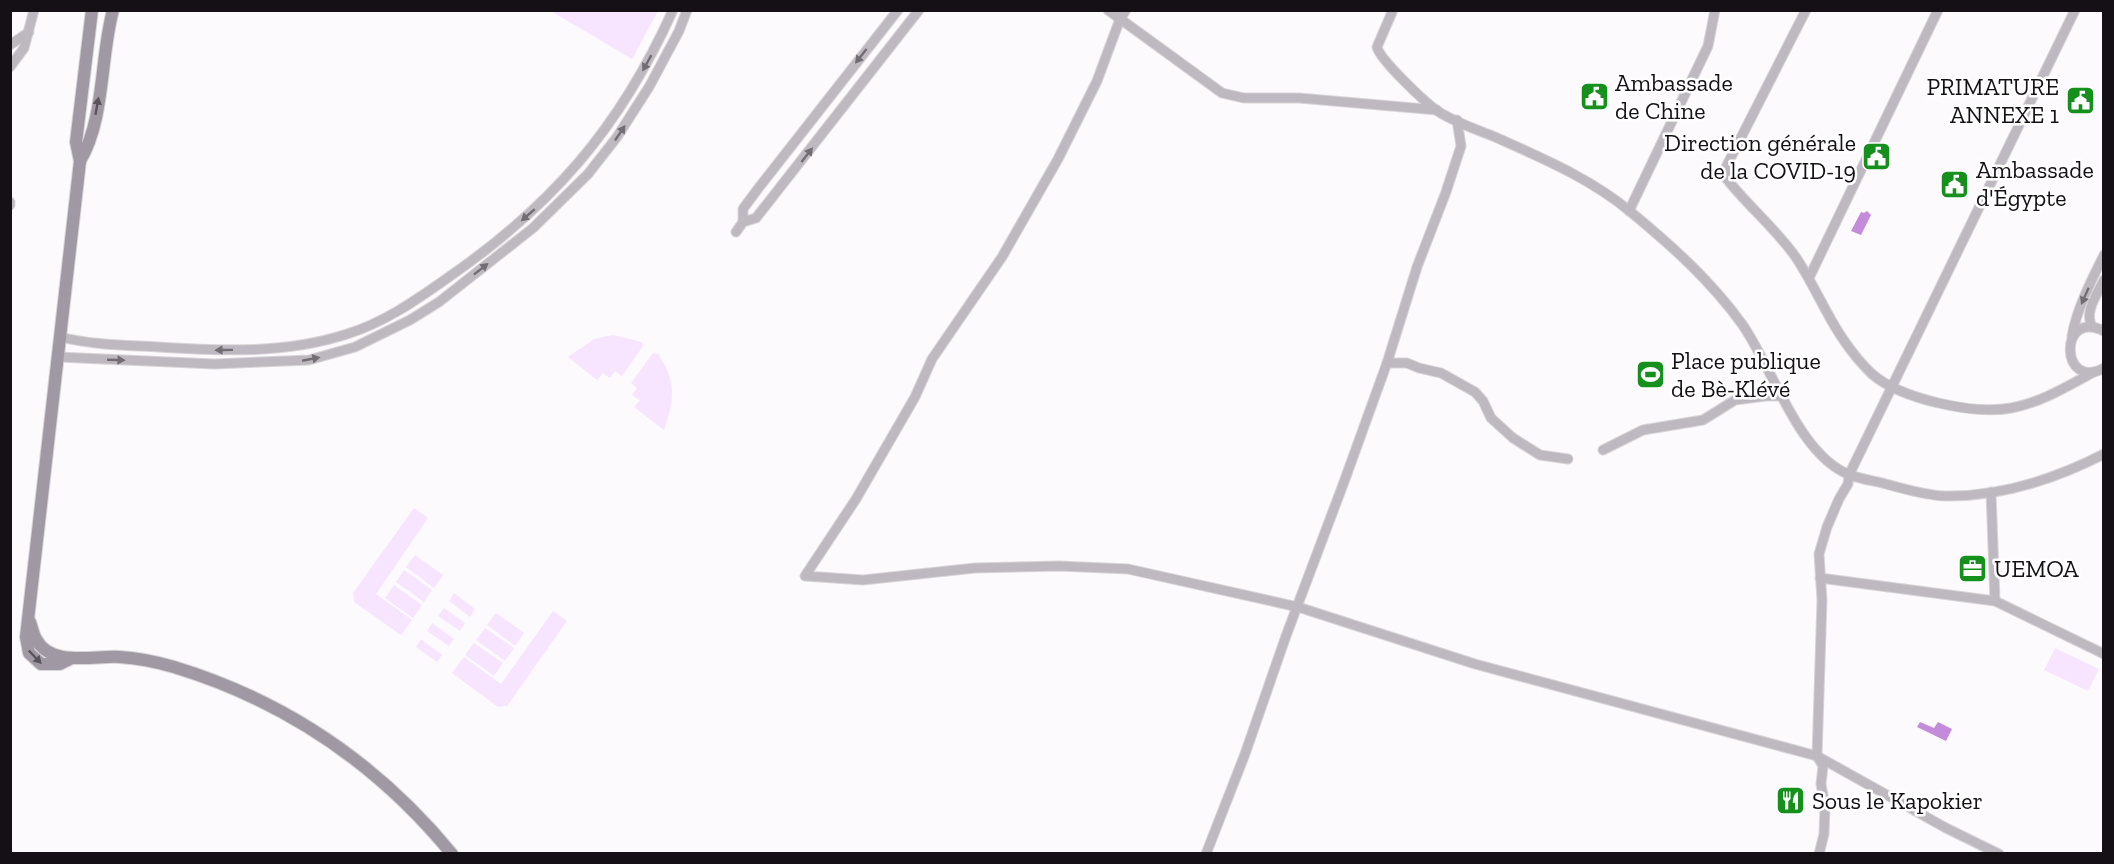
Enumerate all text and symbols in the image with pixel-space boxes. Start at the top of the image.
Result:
one-way arrow [856,49,868,64]
one-way arrow [642,55,652,72]
place label: Ambassade de Chine [1615,68,1733,125]
place label: PRIMATURE ANNEXE 1 [1926,72,2059,129]
public building icon: Ambassade de Chine [1578,81,1610,113]
public building icon: PRIMATURE ANNEXE 1 [2064,85,2096,117]
one-way arrow [93,97,102,116]
one-way arrow [614,125,625,141]
place label: Direction générale de la COVID-19 [1664,128,1856,185]
public building icon: Direction générale de la COVID-19 [1861,141,1893,173]
one-way arrow [800,147,812,162]
place label: Ambassade d'Égypte [1976,155,2094,212]
public building icon: Ambassade d'Égypte [1939,168,1971,200]
one-way arrow [521,208,536,221]
one-way arrow [473,262,489,275]
one-way arrow [2080,287,2090,305]
one-way arrow [215,345,234,355]
place label: Place publique de Bè-Klévé [1671,346,1821,403]
one-way arrow [302,354,321,363]
one-way arrow [107,355,126,364]
sports icon: Place publique de Bè-Klévé [1634,359,1666,391]
office icon: UEMOA [1957,553,1989,585]
place label: UEMOA [1994,554,2079,583]
one-way arrow [28,649,42,664]
restaurant icon: Sous le Kapokier [1775,785,1807,817]
place label: Sous le Kapokier [1812,786,1983,815]

